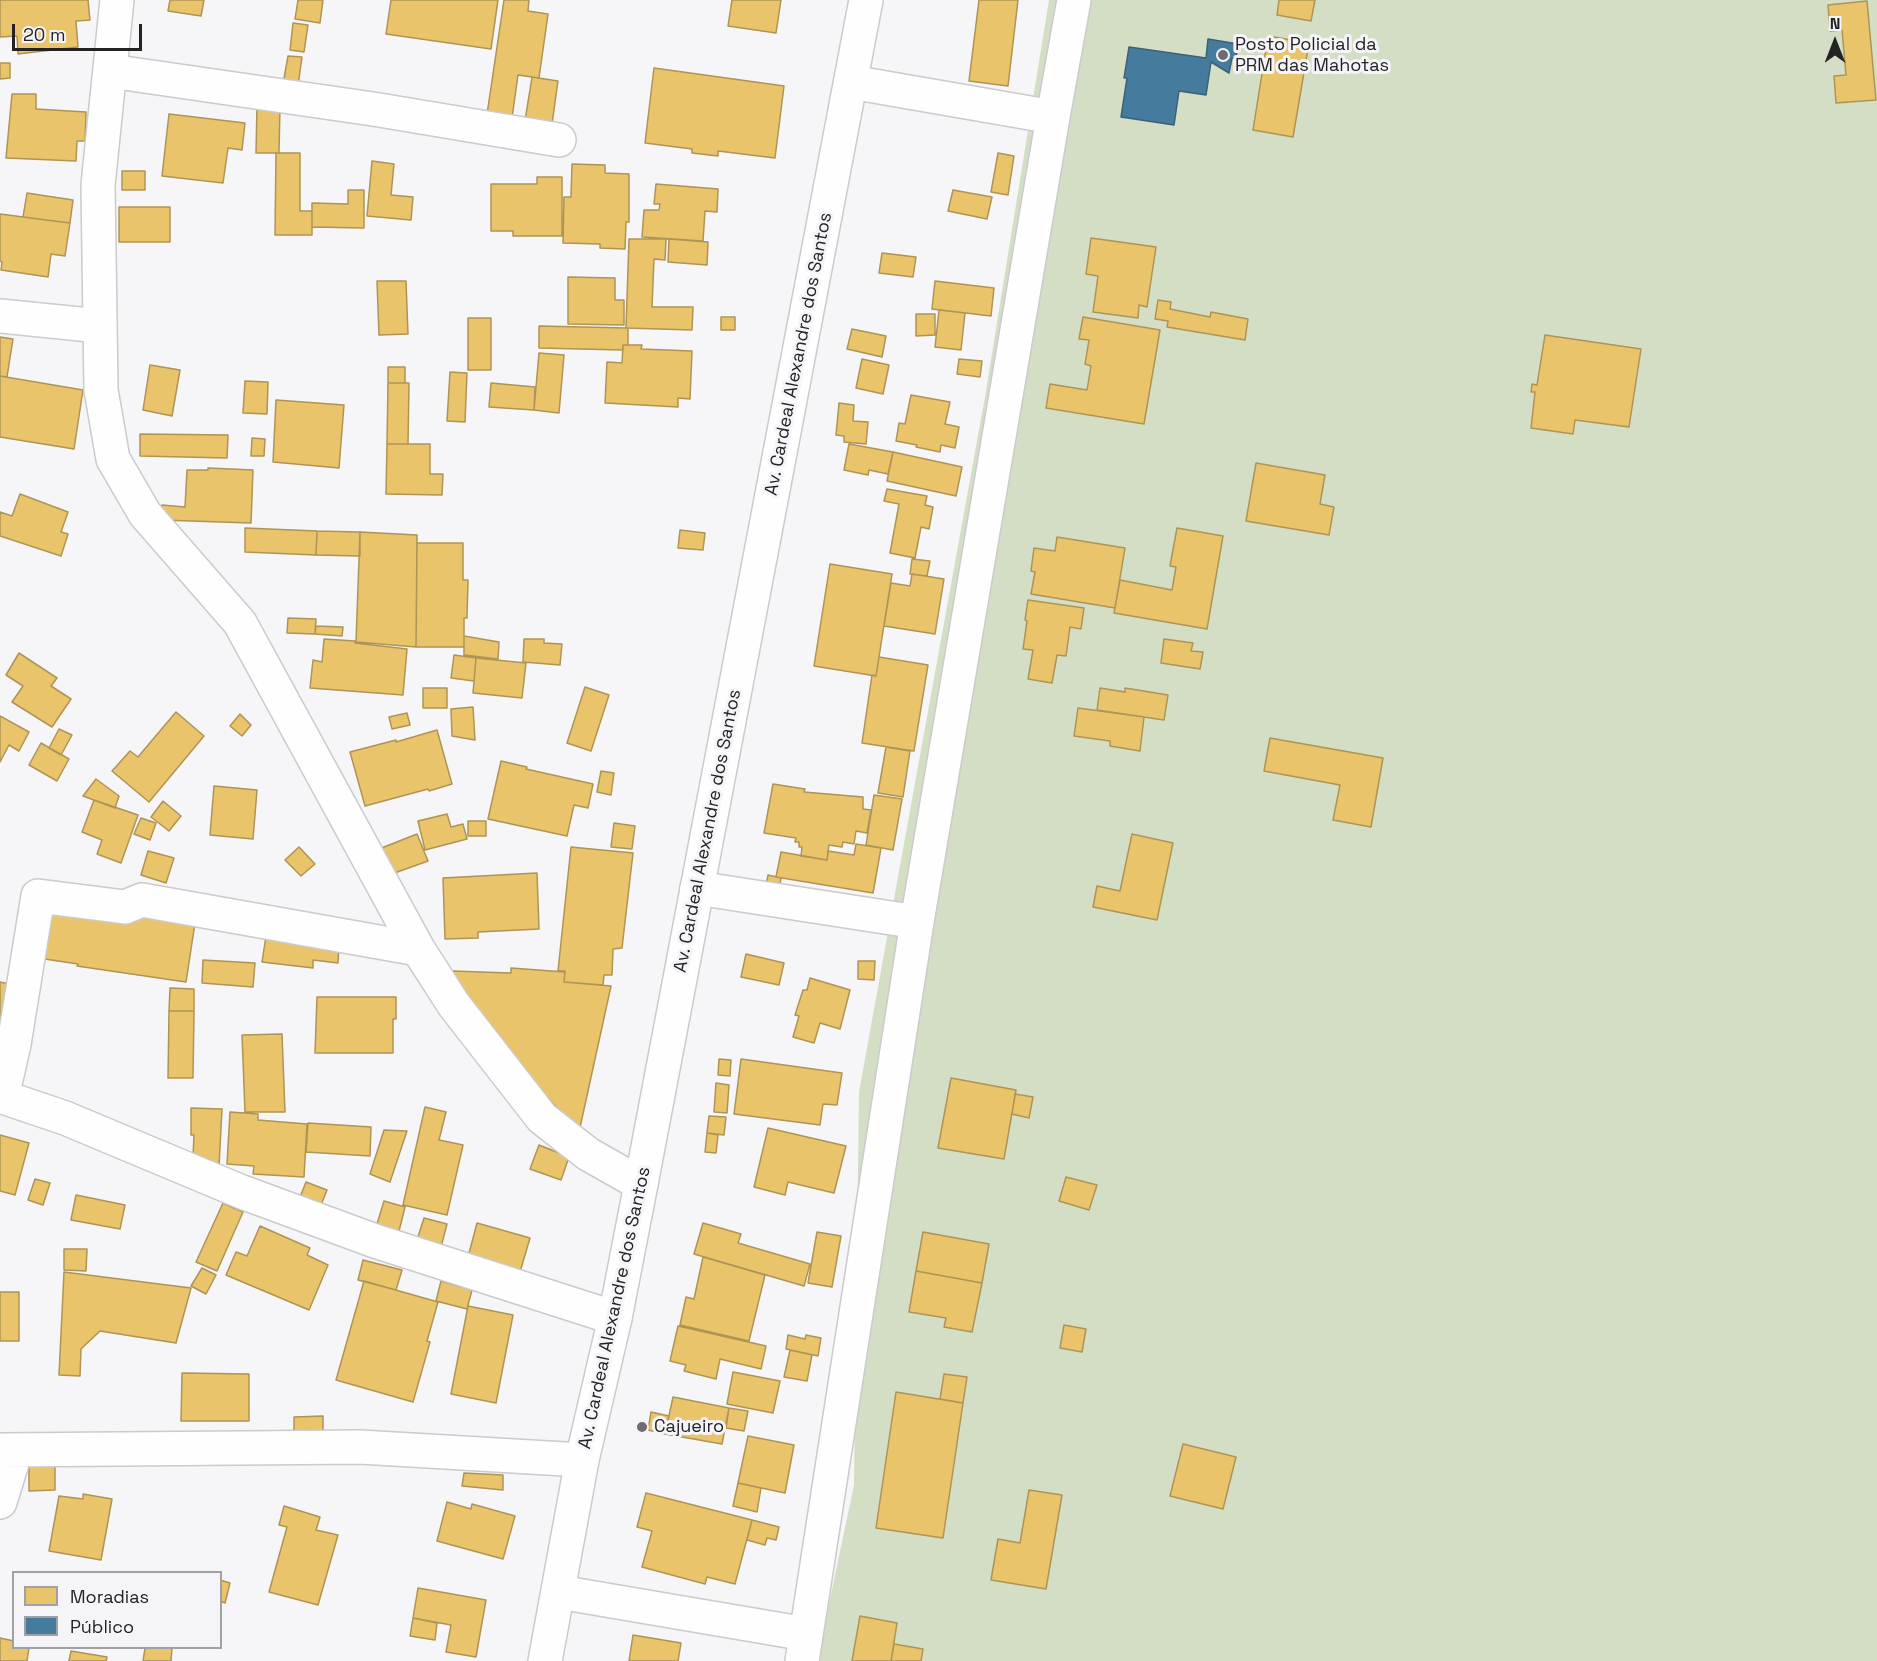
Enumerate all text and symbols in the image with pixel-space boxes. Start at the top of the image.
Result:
scale bar [15,12,146,50]
north arrow [1805,12,1865,72]
text: N [1830,13,1840,34]
text: 20 m [23,23,66,46]
place label: Posto Policial da PRM das Mahotas [1235,34,1389,76]
marker: Posto Policial da PRM das Mahotas [1216,48,1230,62]
street label: Av. Cardeal Alexandre dos Santos [761,211,837,497]
street label: Av. Cardeal Alexandre dos Santos [670,688,746,974]
street label: Av. Cardeal Alexandre dos Santos [575,1165,655,1451]
place label: Cajueiro [654,1416,724,1438]
marker: Cajueiro [635,1420,649,1434]
legend [12,1571,222,1649]
text: Moradias [70,1585,149,1608]
text: Público [70,1615,134,1638]

